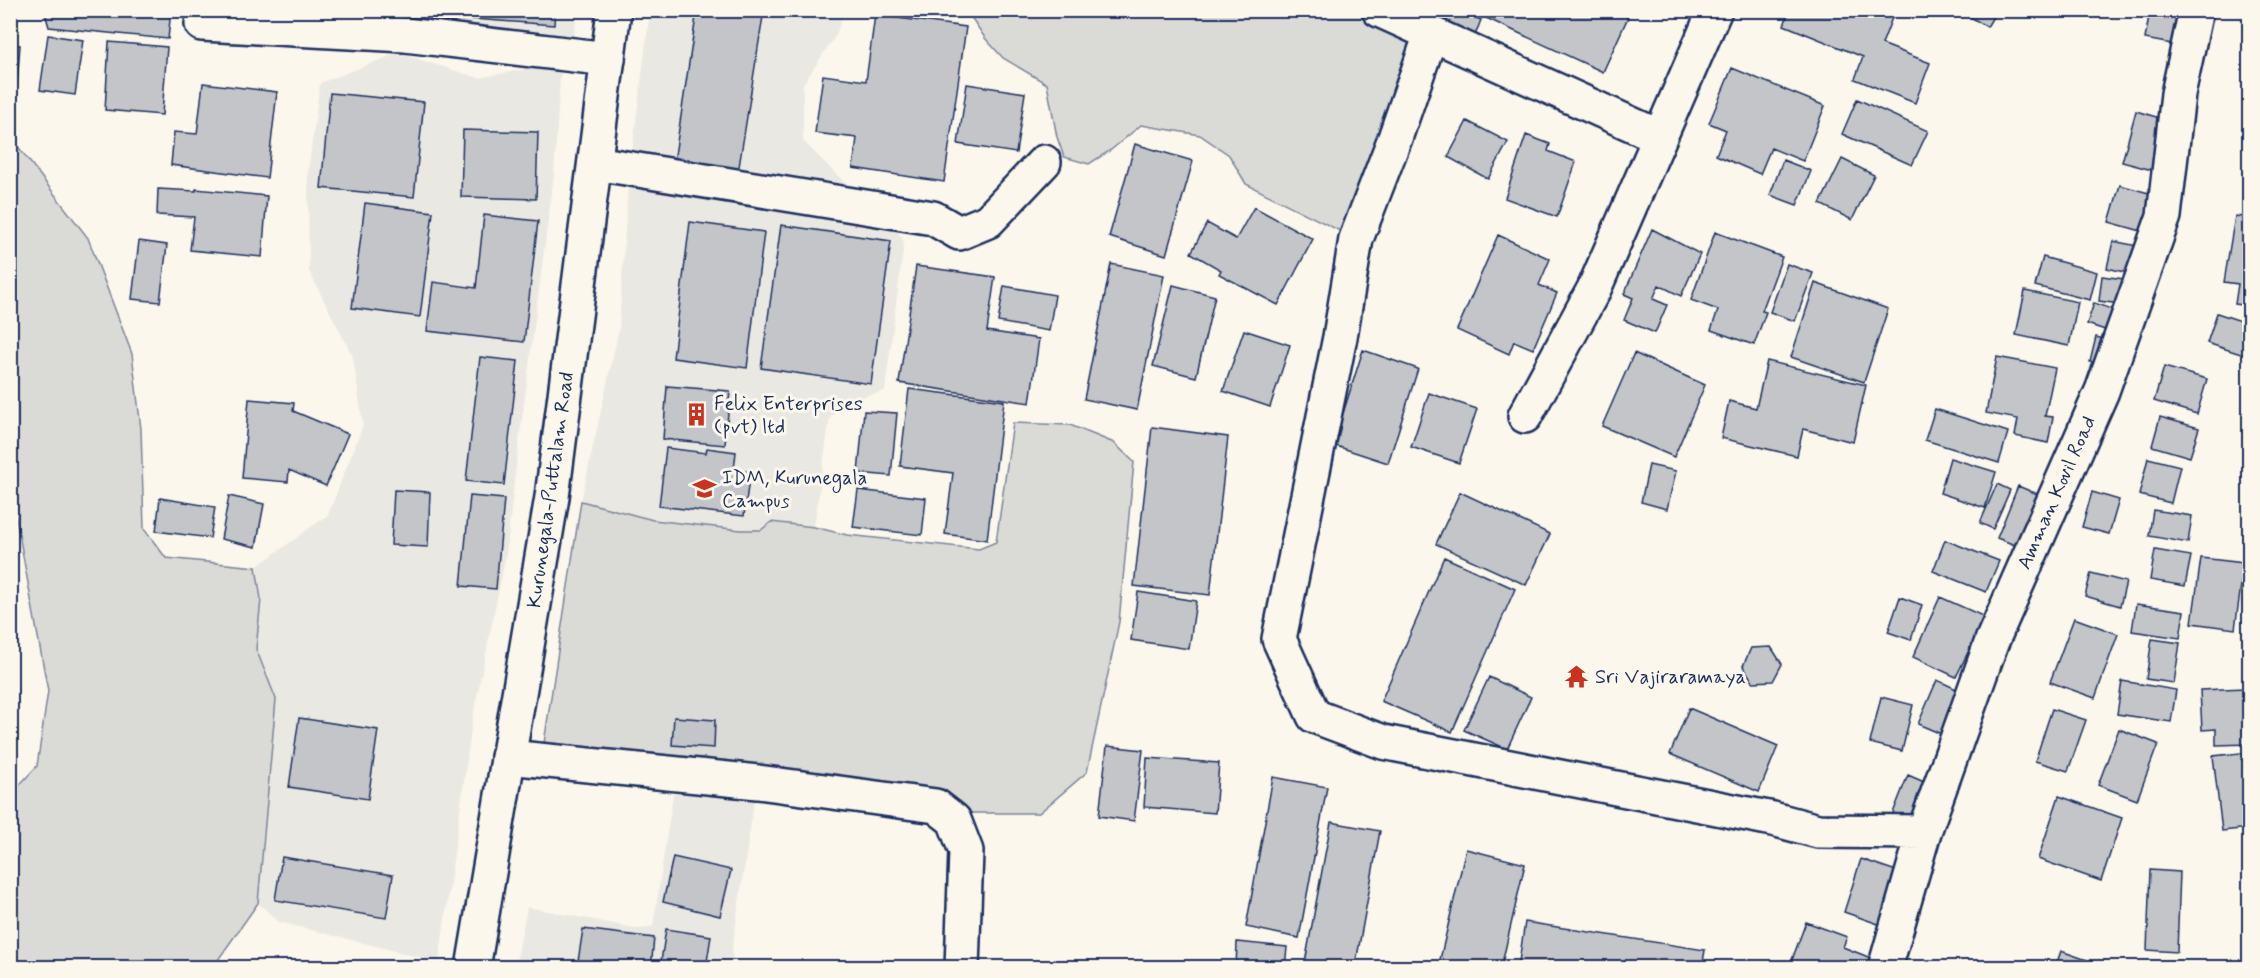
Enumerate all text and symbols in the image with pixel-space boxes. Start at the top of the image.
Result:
street label: Kurunegala-Puttalam Road [521,370,581,610]
place label: Felix Enterprises (pvt) ltd [714,391,863,441]
building icon: Felix Enterprises (pvt) ltd [683,402,709,428]
street label: Amman Kovil Road [2011,412,2103,574]
place label: IDM, Kurunegala Campus [722,465,867,515]
school or university icon: IDM, Kurunegala Campus [691,476,717,502]
temple icon: Sri Vajiraramaya [1564,664,1590,690]
place label: Sri Vajiraramaya [1595,664,1746,691]

